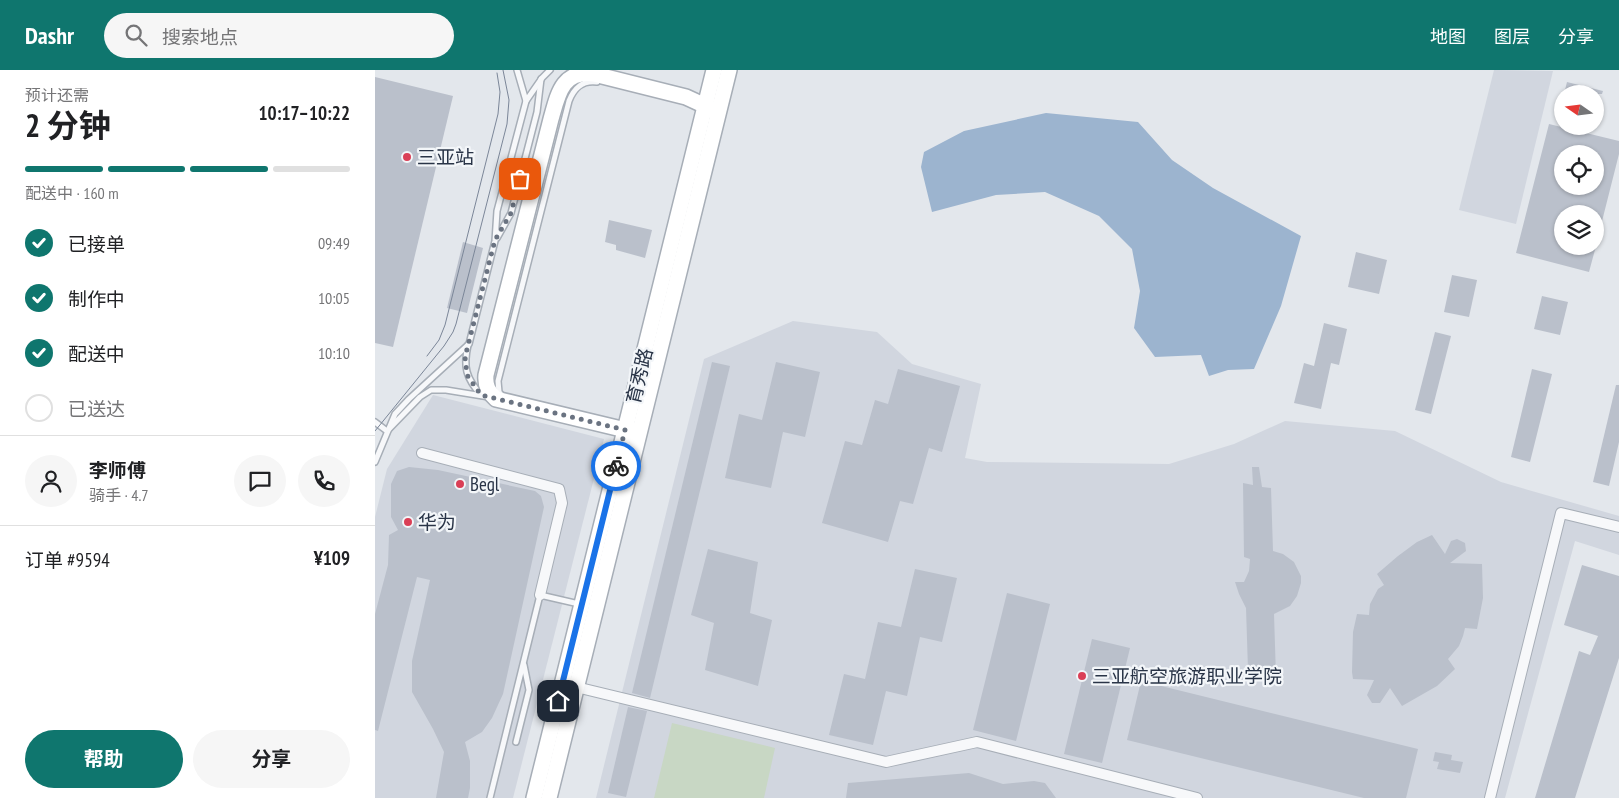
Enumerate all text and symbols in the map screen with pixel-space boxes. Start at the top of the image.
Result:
search box [104,13,454,58]
text: Dashr [25,20,74,51]
icon: search [122,21,150,49]
text: 搜索地点 [162,25,238,49]
text: 地图 [1430,25,1466,48]
text: 图层 [1494,25,1530,48]
text: 分享 [1558,25,1594,48]
text: 预计还需 [25,85,89,105]
north arrow [1554,85,1604,135]
map controls [1554,85,1604,255]
text: 10:17–10:22 [258,101,350,125]
text: 2 分钟 [25,104,111,146]
place label: 三亚站 [417,145,474,169]
button: locate [1554,145,1604,195]
marker: 三亚站 [401,151,413,163]
pin [499,158,541,200]
icon: bag [506,165,534,193]
text: 配送中 · 160 m [25,183,119,203]
button: layers [1554,205,1604,255]
icon: check [25,229,53,257]
text: 已接单 [68,232,125,256]
text: 09:49 [318,233,350,253]
icon: check [25,284,53,312]
text: 制作中 [68,287,125,311]
text: 10:05 [318,288,350,308]
icon: check [25,339,53,367]
text: 配送中 [68,342,125,366]
text: 10:10 [318,343,350,363]
street label: 育秀路 [620,345,658,407]
text: 已送达 [68,397,125,421]
courier [591,441,641,491]
icon: bike [602,452,630,480]
button: person [25,455,77,507]
button: chat [234,455,286,507]
button: phone [298,455,350,507]
text: 李师傅 [89,458,146,482]
place label: Begl [470,472,500,496]
marker: Begl [454,478,466,490]
text: 骑手 · 4.7 [89,485,148,505]
place label: 华为 [418,510,456,534]
marker: 华为 [402,516,414,528]
text: ¥109 [314,546,350,570]
text: 订单 #9594 [25,548,110,572]
place label: 三亚航空旅游职业学院 [1092,664,1282,688]
marker: 三亚航空旅游职业学院 [1076,670,1088,682]
pin [537,680,579,722]
icon: home [544,687,572,715]
button: 帮助 [25,730,183,788]
button: 分享 [193,730,350,788]

